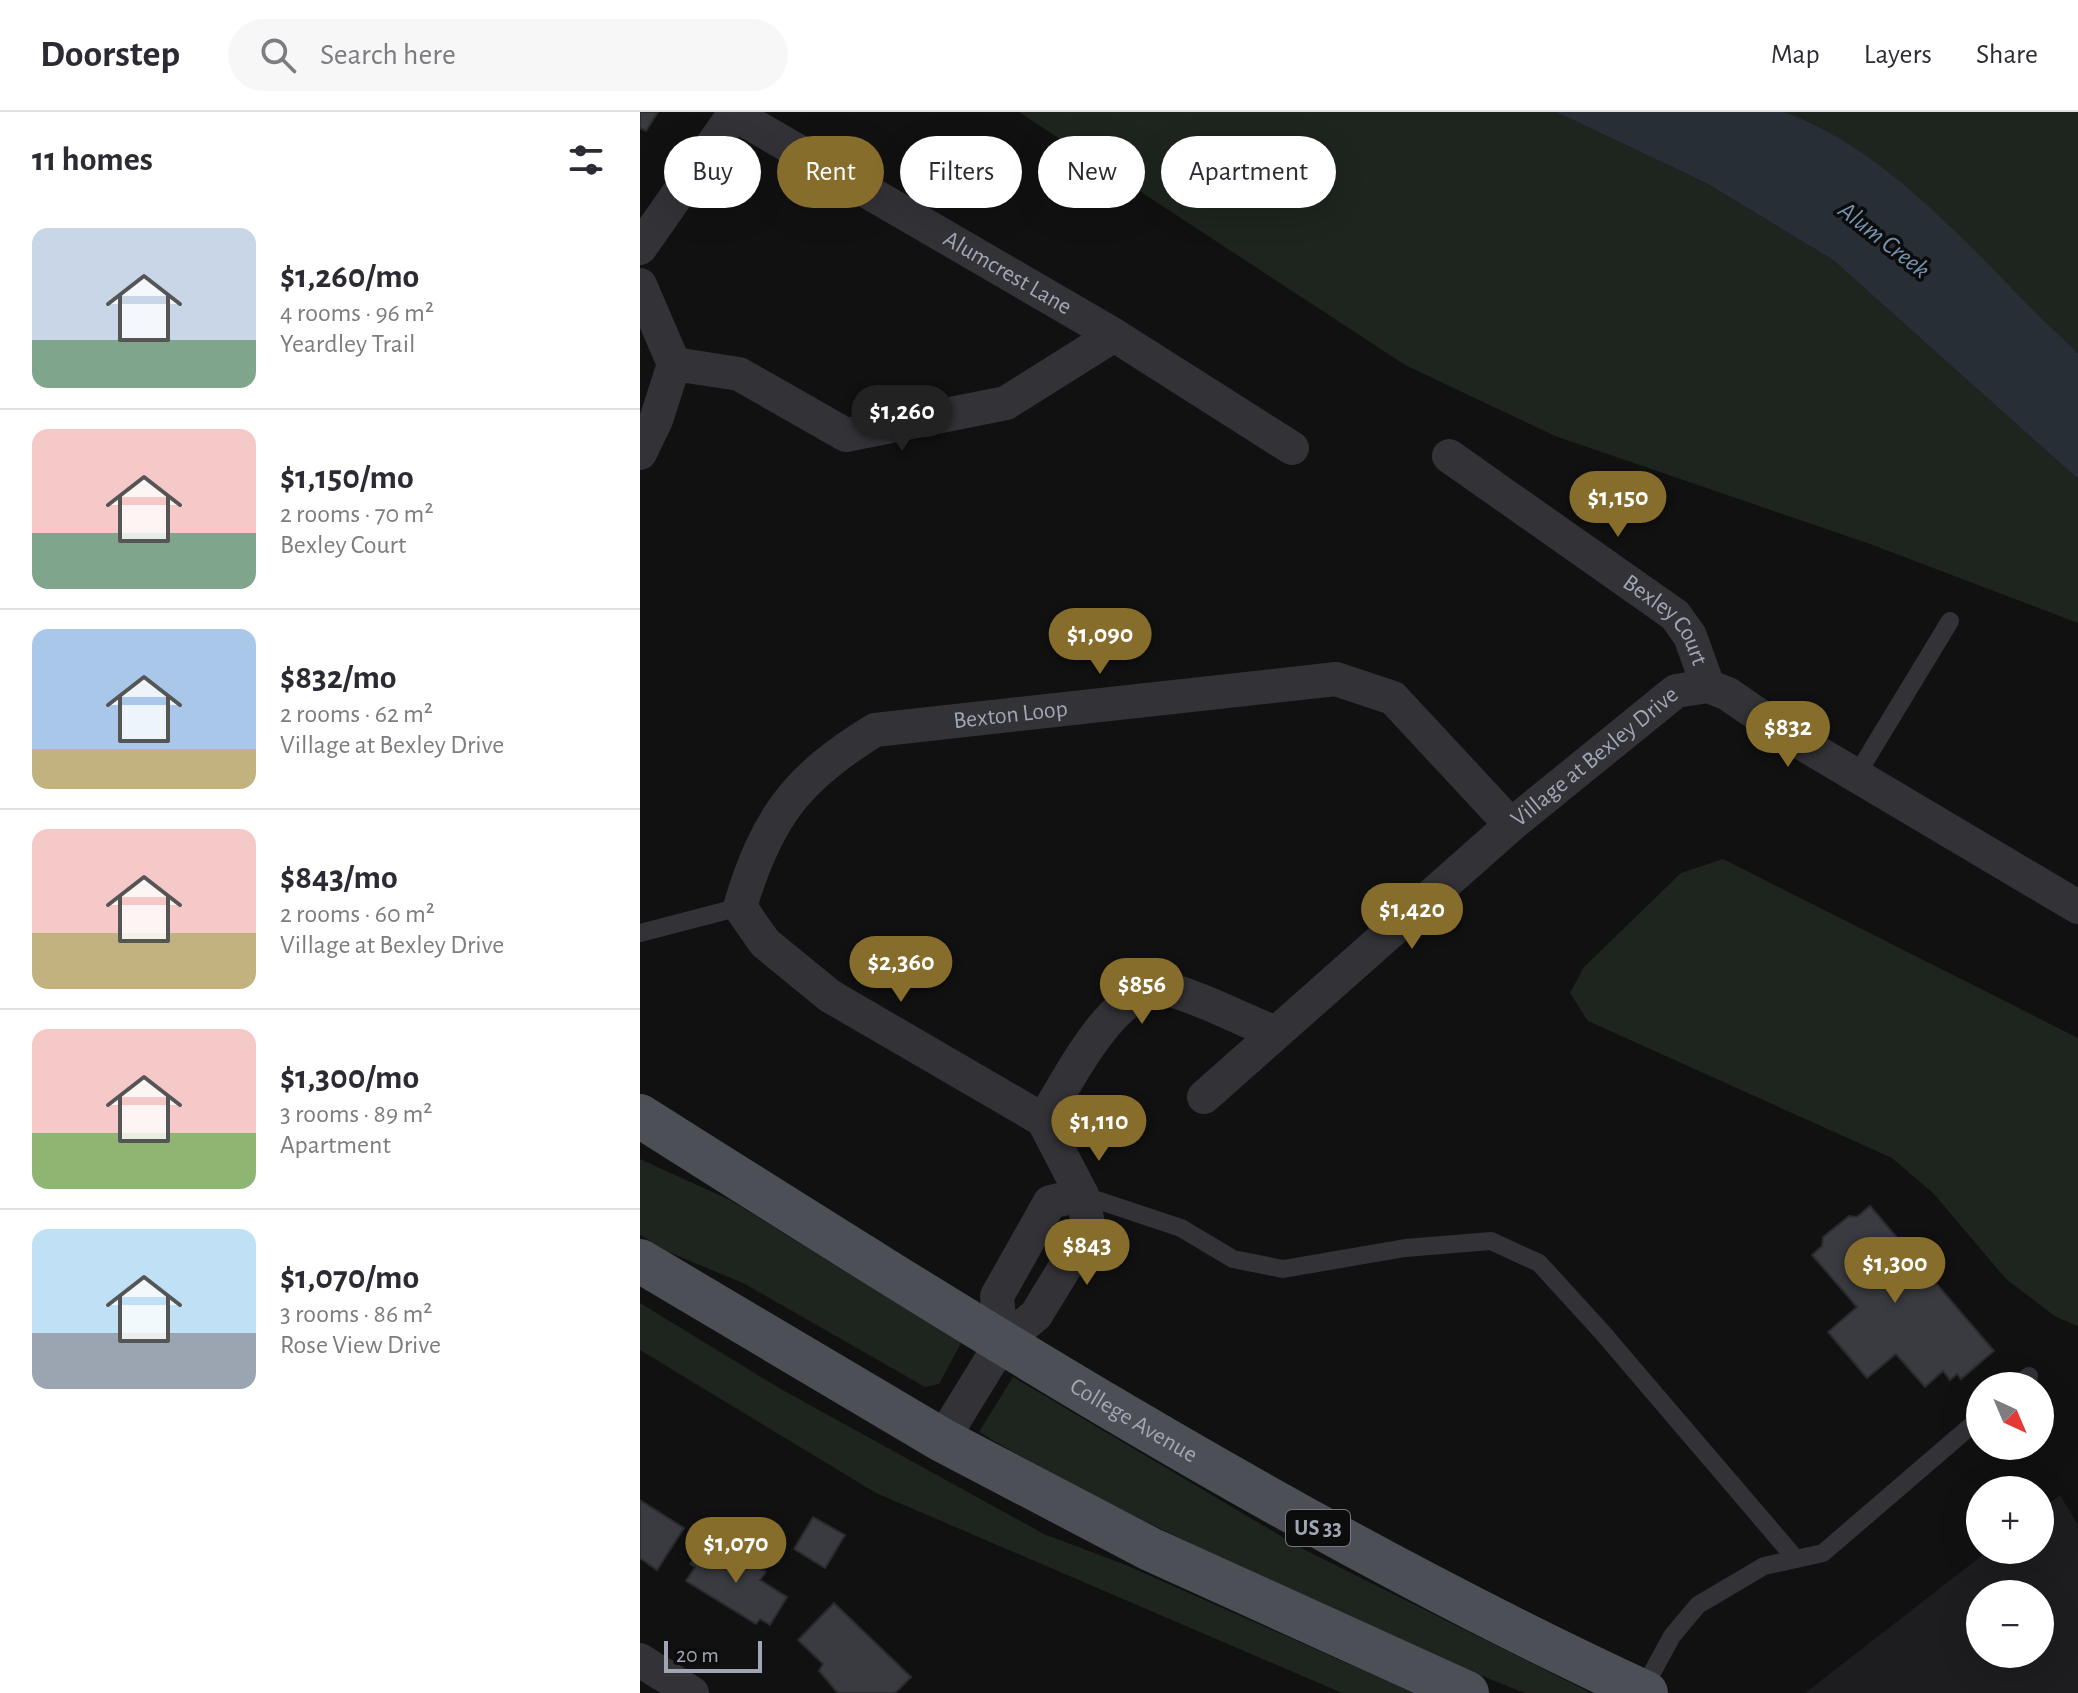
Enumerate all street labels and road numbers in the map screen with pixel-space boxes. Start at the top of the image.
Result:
street label: Alumcrest Lane [939,227,1076,320]
street label: Bexley Court [1618,570,1712,669]
street label: Village at Bexley Drive [1507,682,1683,832]
street label: Bexton Loop [952,697,1069,733]
street label: College Avenue [1066,1374,1201,1467]
road number: US 33 [1286,1510,1350,1546]

